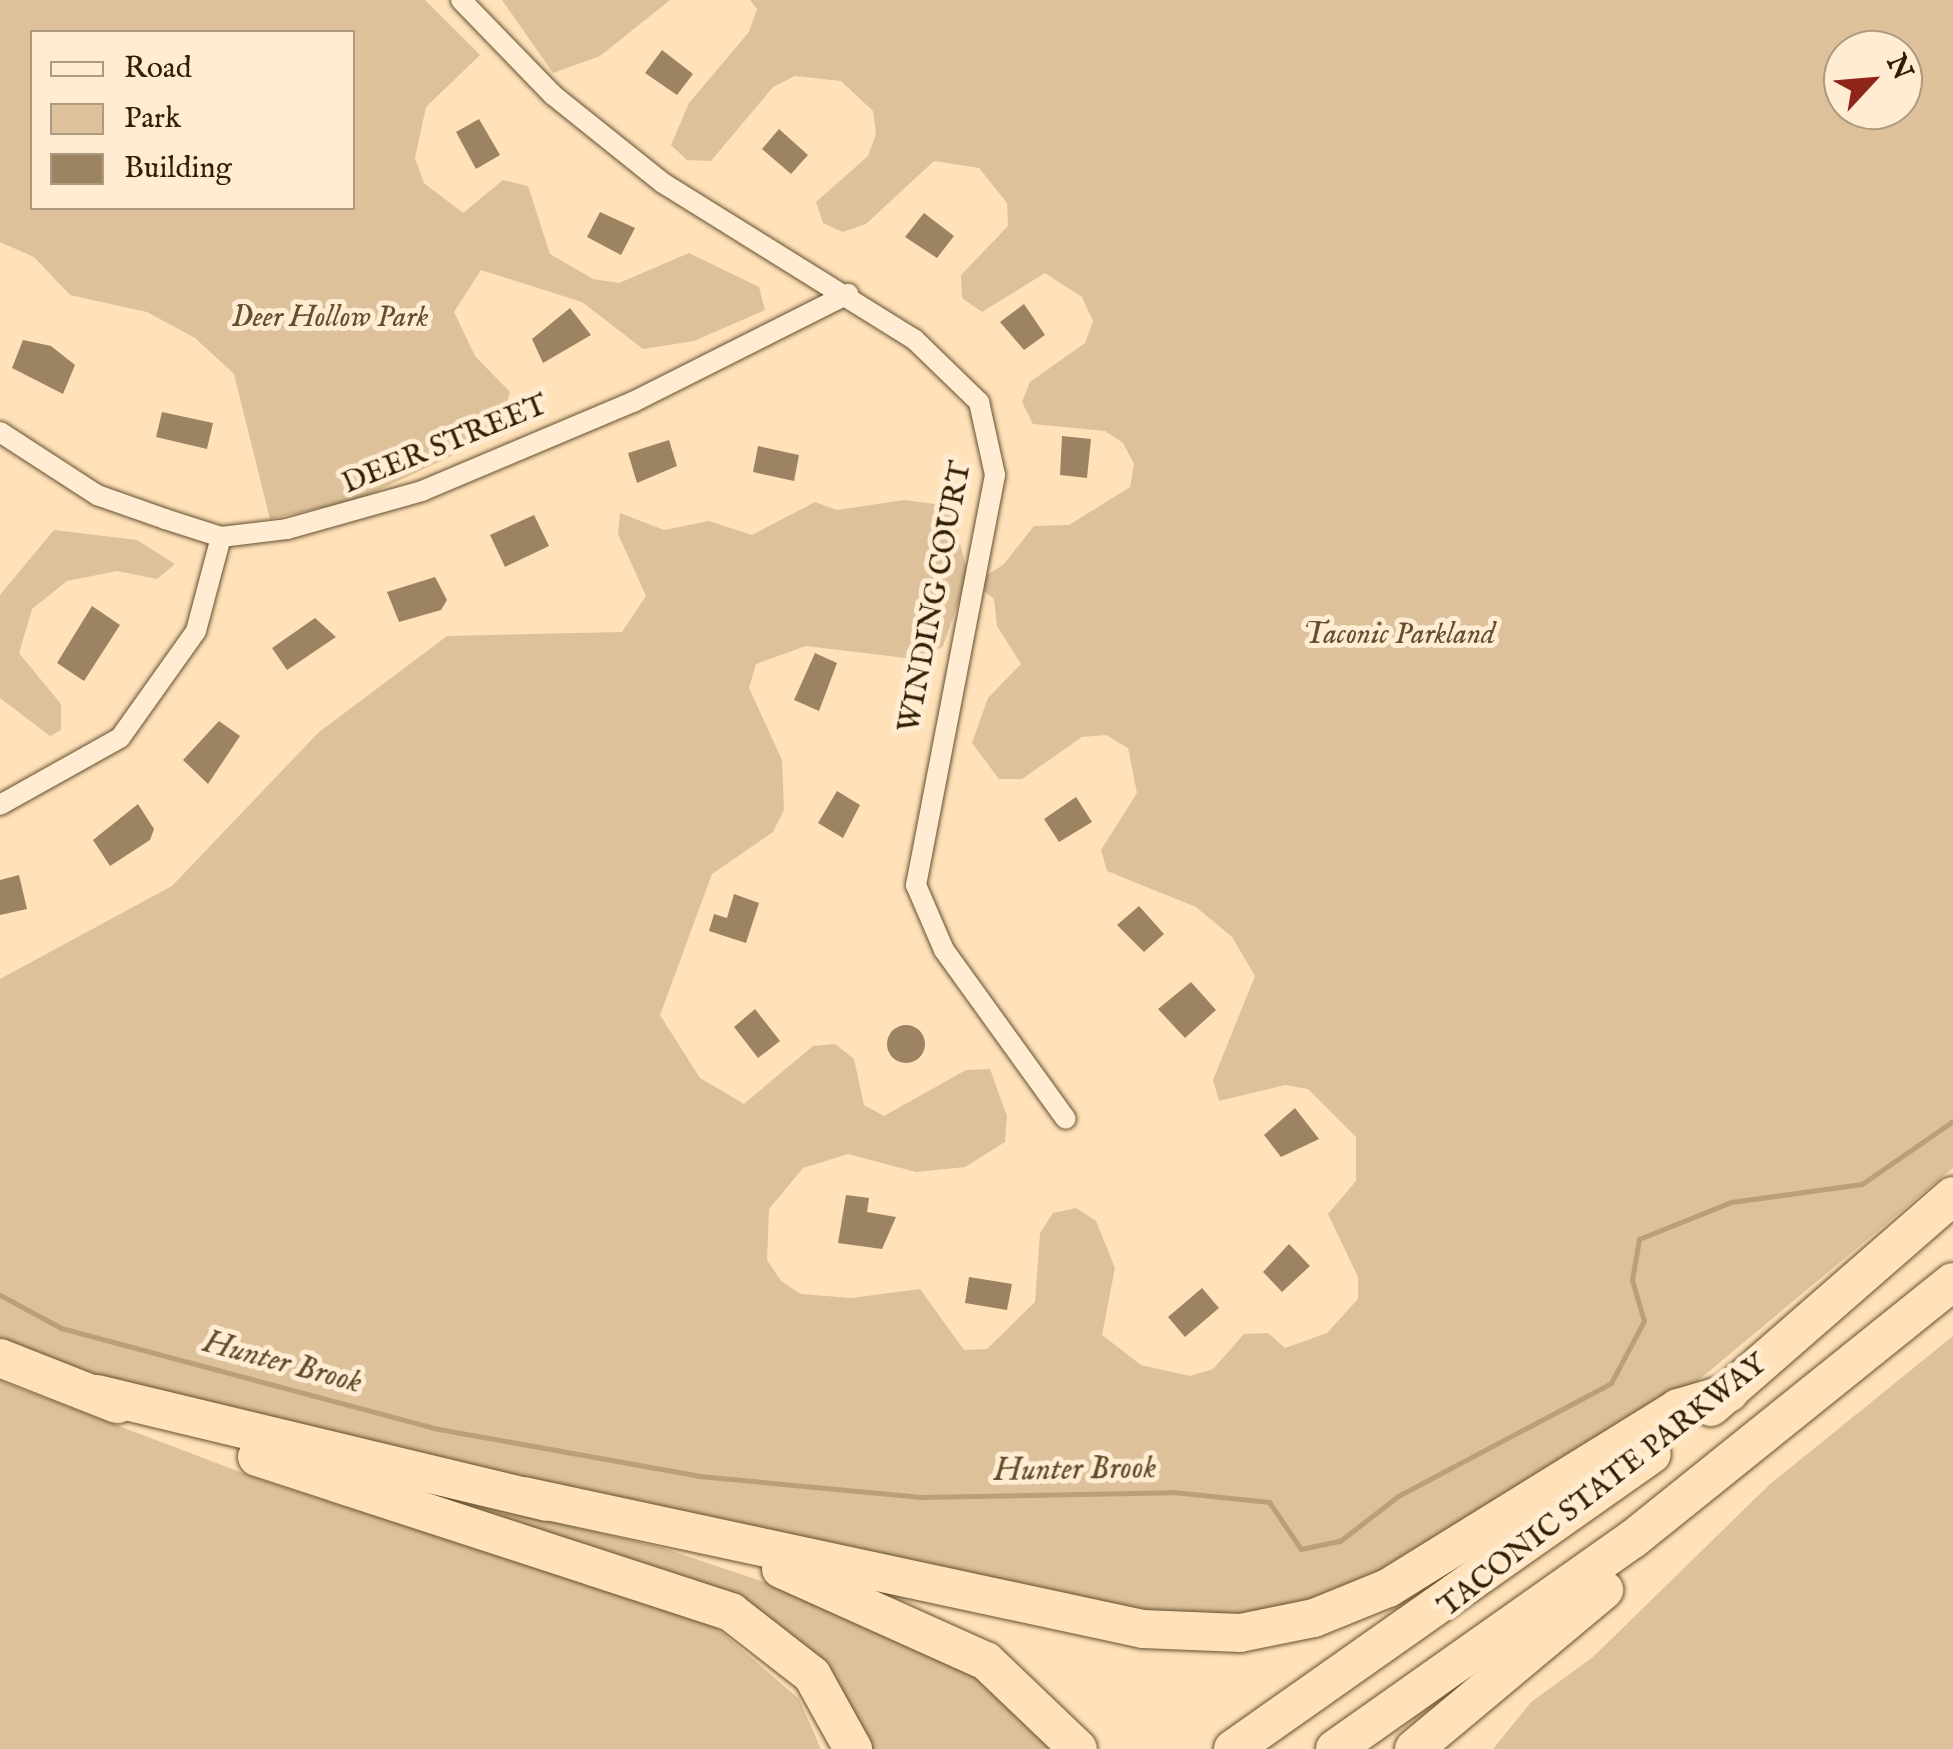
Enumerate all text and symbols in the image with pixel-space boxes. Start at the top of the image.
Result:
legend [30,30,355,210]
north arrow [1823,30,1923,130]
text: N [1878,49,1920,86]
text: Road [124,50,192,88]
text: Park [124,100,181,138]
text: Building [124,150,232,188]
park label: Deer Hollow Park [231,300,429,336]
street label: DEER STREET [337,388,553,502]
street label: WINDING COURT [892,458,980,736]
park label: Taconic Parkland [1303,617,1495,653]
water label: Hunter Brook [199,1324,365,1404]
street label: TACONIC STATE PARKWAY [1432,1347,1774,1625]
water label: Hunter Brook [993,1450,1157,1492]

